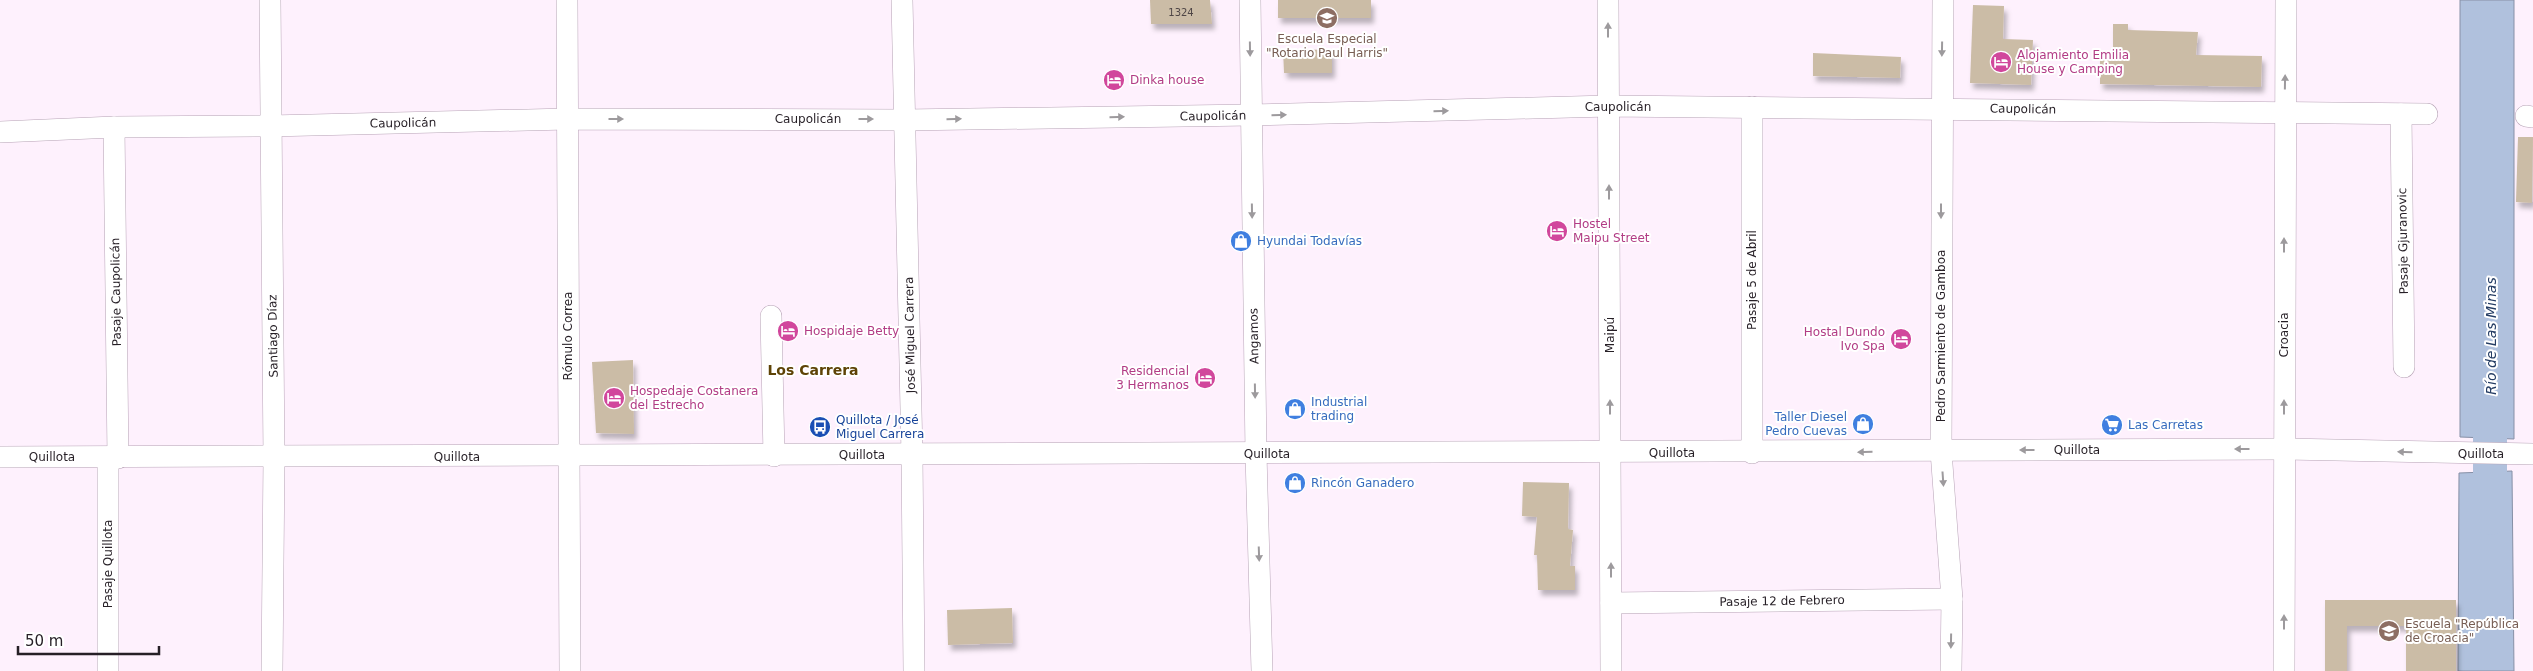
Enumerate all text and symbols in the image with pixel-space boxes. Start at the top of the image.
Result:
school or university icon: Escuela Especial "Rotario Paul Harris" [1315,6,1339,30]
house number: 1324 [1168,7,1194,18]
one-way arrow [1604,22,1612,38]
place label: Escuela Especial "Rotario Paul Harris" [1266,32,1388,60]
one-way arrow [1246,41,1254,57]
one-way arrow [1938,41,1946,57]
place label: Alojamiento Emilia House y Camping [2017,48,2129,76]
hotel icon: Alojamiento Emilia House y Camping [1989,50,2013,74]
hotel icon: Dinka house [1102,68,1126,92]
place label: Dinka house [1130,73,1204,87]
one-way arrow [2281,74,2289,90]
street label: Caupolicán [1585,100,1651,114]
street label: Caupolicán [1990,101,2056,117]
one-way arrow [1434,106,1450,114]
street label: Caupolicán [1180,108,1246,124]
one-way arrow [1271,110,1287,118]
street label: Caupolicán [775,112,841,126]
one-way arrow [1109,113,1125,121]
street label: Caupolicán [370,115,436,131]
one-way arrow [608,115,624,123]
one-way arrow [858,115,874,123]
one-way arrow [946,115,962,123]
one-way arrow [1605,184,1613,200]
street label: Pasaje Gjuranovic [2395,188,2411,294]
one-way arrow [1248,203,1256,219]
one-way arrow [1937,203,1945,219]
place label: Hostel Maipu Street [1573,217,1650,245]
hotel icon: Hostel Maipu Street [1545,219,1569,243]
shop icon: Hyundai Todavías [1229,229,1253,253]
street label: Pasaje 5 de Abril [1745,230,1759,330]
place label: Hyundai Todavías [1257,234,1362,248]
one-way arrow [2280,237,2288,253]
street label: Pasaje Caupolicán [108,238,124,346]
street label: Pedro Sarmiento de Gamboa [1934,250,1948,422]
street label: José Miguel Carrera [902,277,918,394]
water label: Río de Las Minas [2483,277,2499,395]
street label: Rómulo Correa [561,292,575,380]
street label: Santiago Díaz [265,294,281,378]
street label: Angamos [1247,308,1261,364]
street label: Croacia [2277,312,2291,358]
street label: Maipú [1603,317,1617,353]
hotel icon: Hospidaje Betty [776,319,800,343]
place label: Hospidaje Betty [804,324,899,338]
place label: Hostal Dundo Ivo Spa [1804,325,1885,353]
hotel icon: Hostal Dundo Ivo Spa [1889,327,1913,351]
district label: Los Carrera [767,362,859,378]
place label: Residencial 3 Hermanos [1116,364,1189,392]
hotel icon: Residencial 3 Hermanos [1193,366,1217,390]
one-way arrow [1251,383,1259,399]
place label: Hospedaje Costanera del Estrecho [630,384,758,412]
hotel icon: Hospedaje Costanera del Estrecho [602,386,626,410]
place label: Industrial trading [1311,395,1367,423]
shop icon: Industrial trading [1283,397,1307,421]
one-way arrow [1606,399,1614,415]
one-way arrow [2280,399,2288,415]
place label: Taller Diesel Pedro Cuevas [1765,410,1847,438]
shop icon: Taller Diesel Pedro Cuevas [1851,412,1875,436]
place label: Quillota / José Miguel Carrera [836,413,924,441]
supermarket icon: Las Carretas [2100,413,2124,437]
bus stop icon: Quillota / José Miguel Carrera [808,415,832,439]
place label: Las Carretas [2128,418,2203,432]
street label: Quillota [2054,443,2100,457]
one-way arrow [2234,445,2250,453]
street label: Quillota [1649,446,1695,460]
one-way arrow [2019,446,2035,454]
street label: Quillota [1244,447,1290,461]
street label: Quillota [2458,447,2504,461]
street label: Quillota [839,448,885,462]
one-way arrow [1857,448,1873,456]
one-way arrow [2397,448,2413,456]
street label: Quillota [29,450,75,464]
street label: Quillota [434,450,480,464]
shop icon: Rincón Ganadero [1283,471,1307,495]
one-way arrow [1940,471,1948,487]
place label: Rincón Ganadero [1311,476,1414,490]
street label: Pasaje Quillota [101,520,115,608]
one-way arrow [1255,546,1263,562]
one-way arrow [1607,562,1615,578]
street label: Pasaje 12 de Febrero [1719,593,1845,609]
one-way arrow [2280,614,2288,630]
place label: Escuela "República de Croacia" [2405,617,2519,645]
school or university icon: Escuela "República de Croacia" [2377,619,2401,643]
scale bar [18,624,159,656]
text: 50 m [25,632,63,650]
one-way arrow [1947,633,1955,649]

